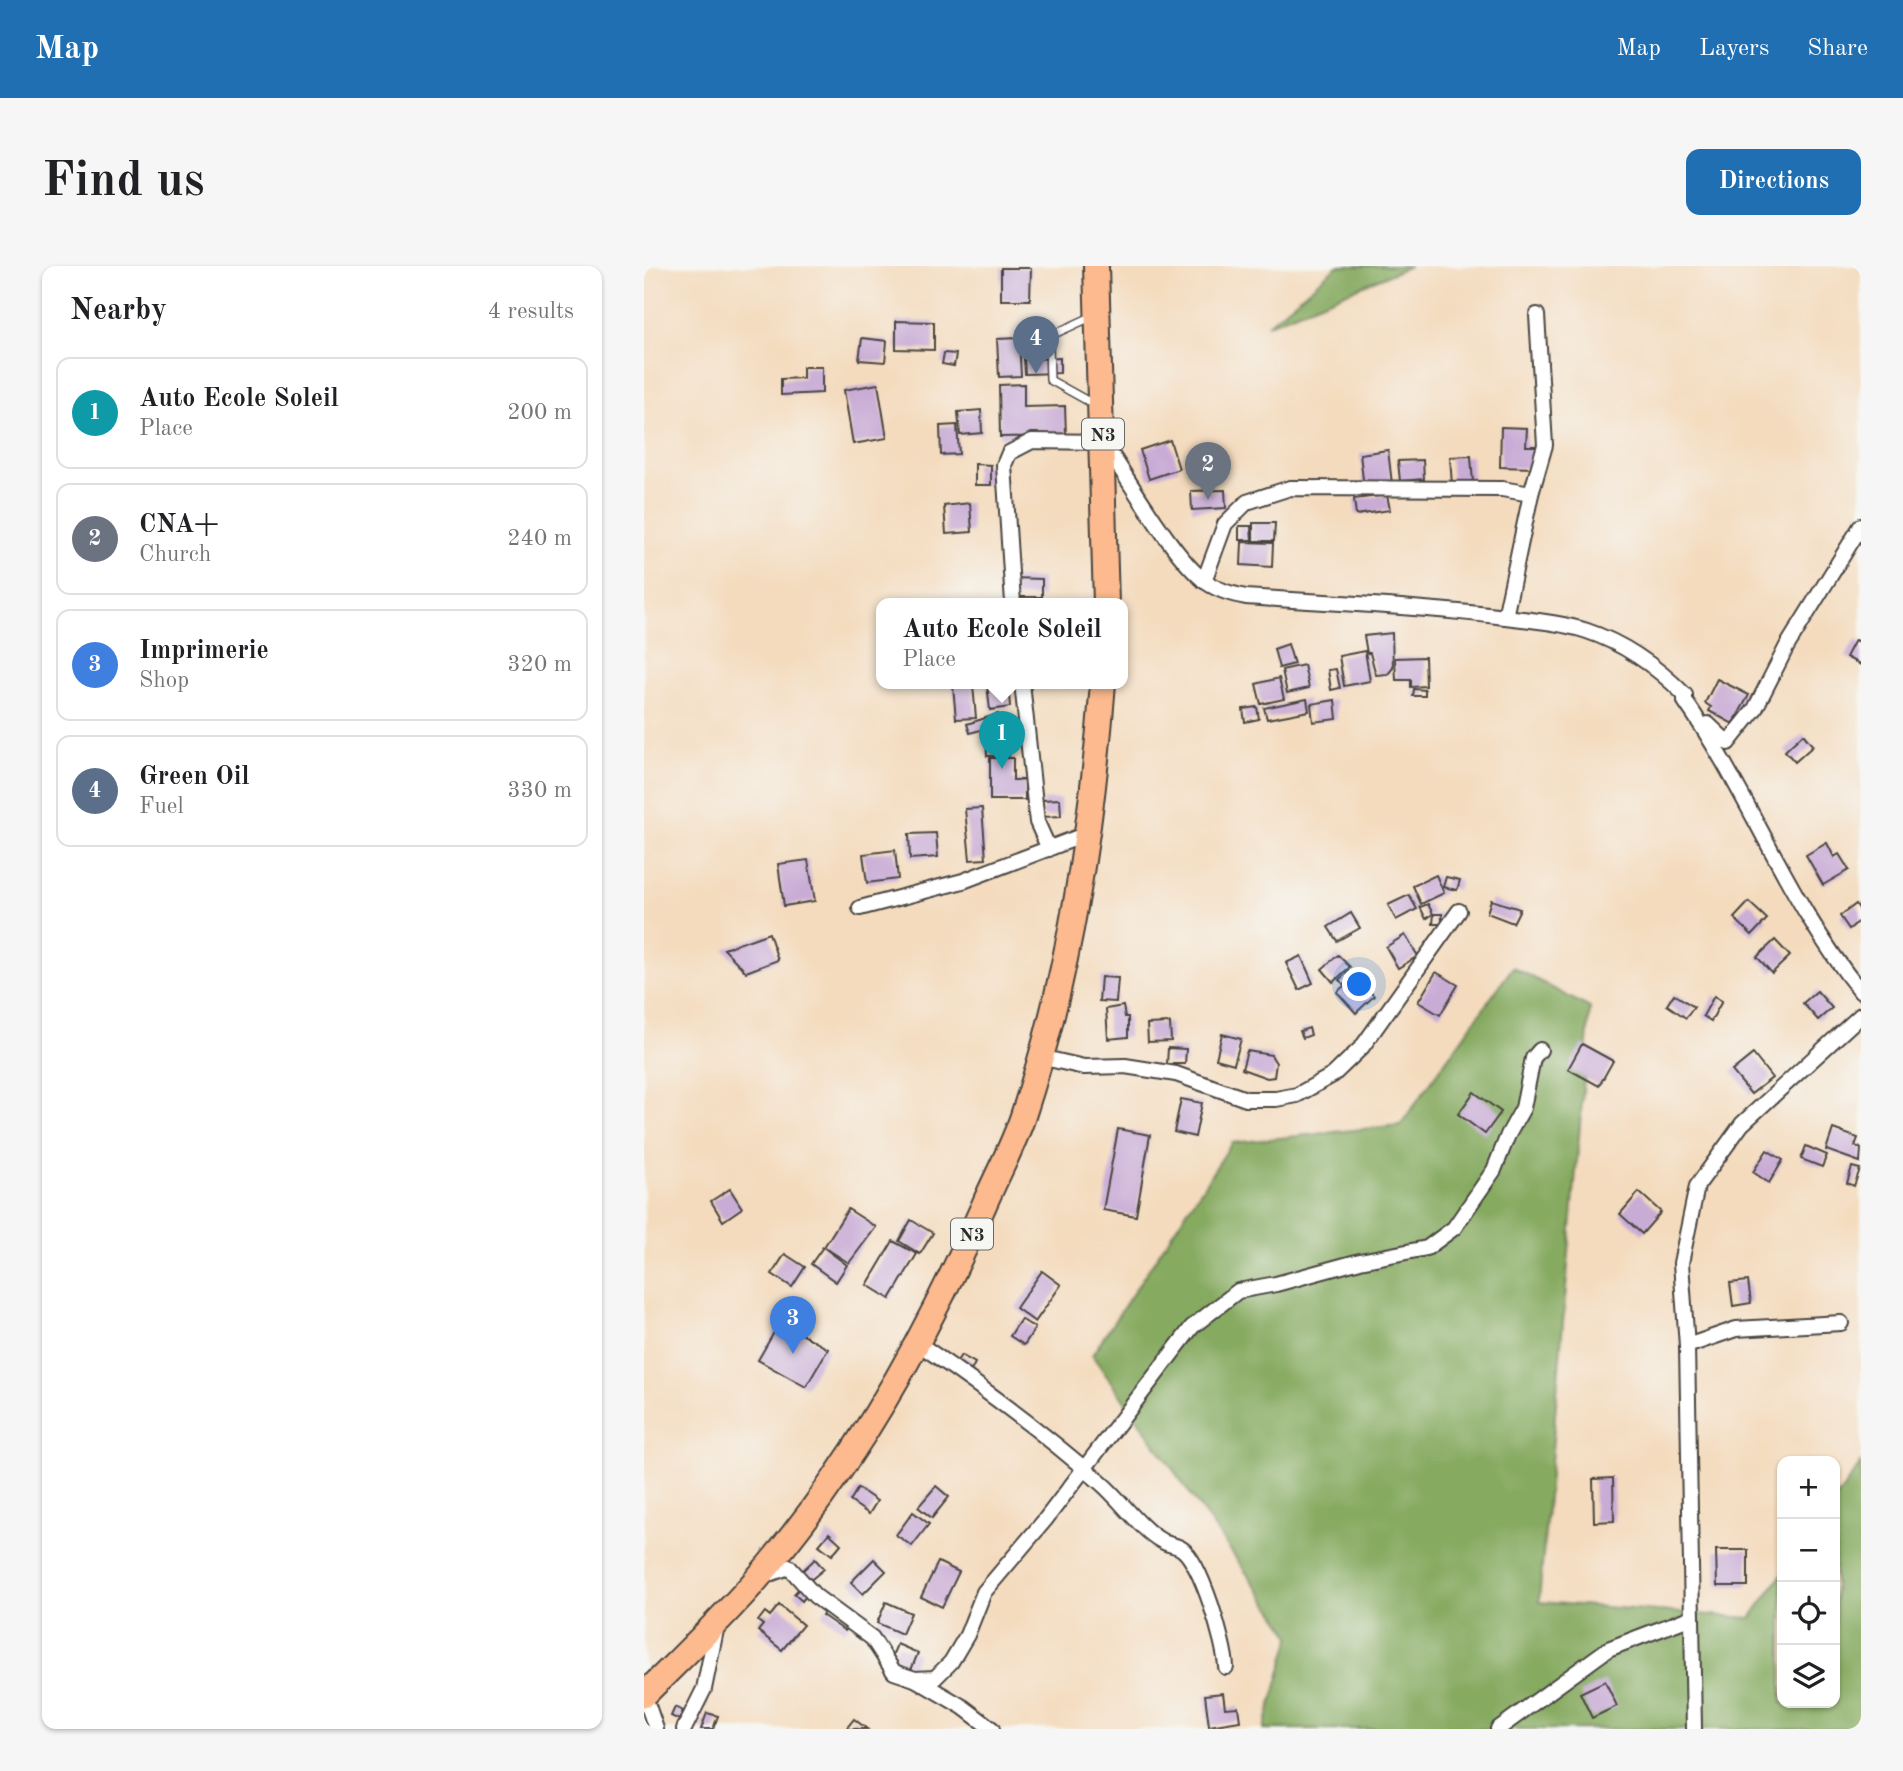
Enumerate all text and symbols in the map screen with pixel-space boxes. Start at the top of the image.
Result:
text: Map [35,33,99,66]
text: Map [1617,37,1661,61]
text: Layers [1699,37,1769,61]
text: Share [1807,37,1868,61]
button: Directions [1686,149,1861,215]
text: Find us [42,158,205,207]
text: Nearby [70,296,167,326]
text: 4 results [488,300,574,323]
pin: 4 [1013,316,1059,374]
text: Auto Ecole Soleil [139,386,339,412]
text: 1 [88,401,102,424]
text: 200 m [507,401,572,424]
text: Place [139,417,193,440]
road number: N3 [1082,418,1124,450]
pin: 2 [1185,442,1231,500]
text: CNA+ [139,512,219,538]
text: 2 [88,527,102,550]
text: 240 m [507,527,572,550]
text: Church [139,543,211,566]
popup [876,598,1128,689]
text: Auto Ecole Soleil [902,617,1102,643]
text: Imprimerie [139,638,269,664]
text: Place [902,648,956,671]
text: 3 [88,653,102,676]
text: 320 m [507,653,572,676]
text: Shop [139,669,189,692]
pin: 1 [979,711,1025,769]
text: Green Oil [139,764,250,790]
text: 4 [88,779,102,802]
text: 330 m [507,779,572,802]
text: Fuel [139,795,184,818]
your location [1342,967,1376,1001]
road number: N3 [951,1218,993,1250]
pin: 3 [770,1296,816,1354]
map controls [1777,1456,1840,1708]
button: + [1777,1456,1840,1519]
button: − [1777,1519,1840,1582]
button: locate [1777,1582,1840,1645]
button: layers [1777,1645,1840,1708]

